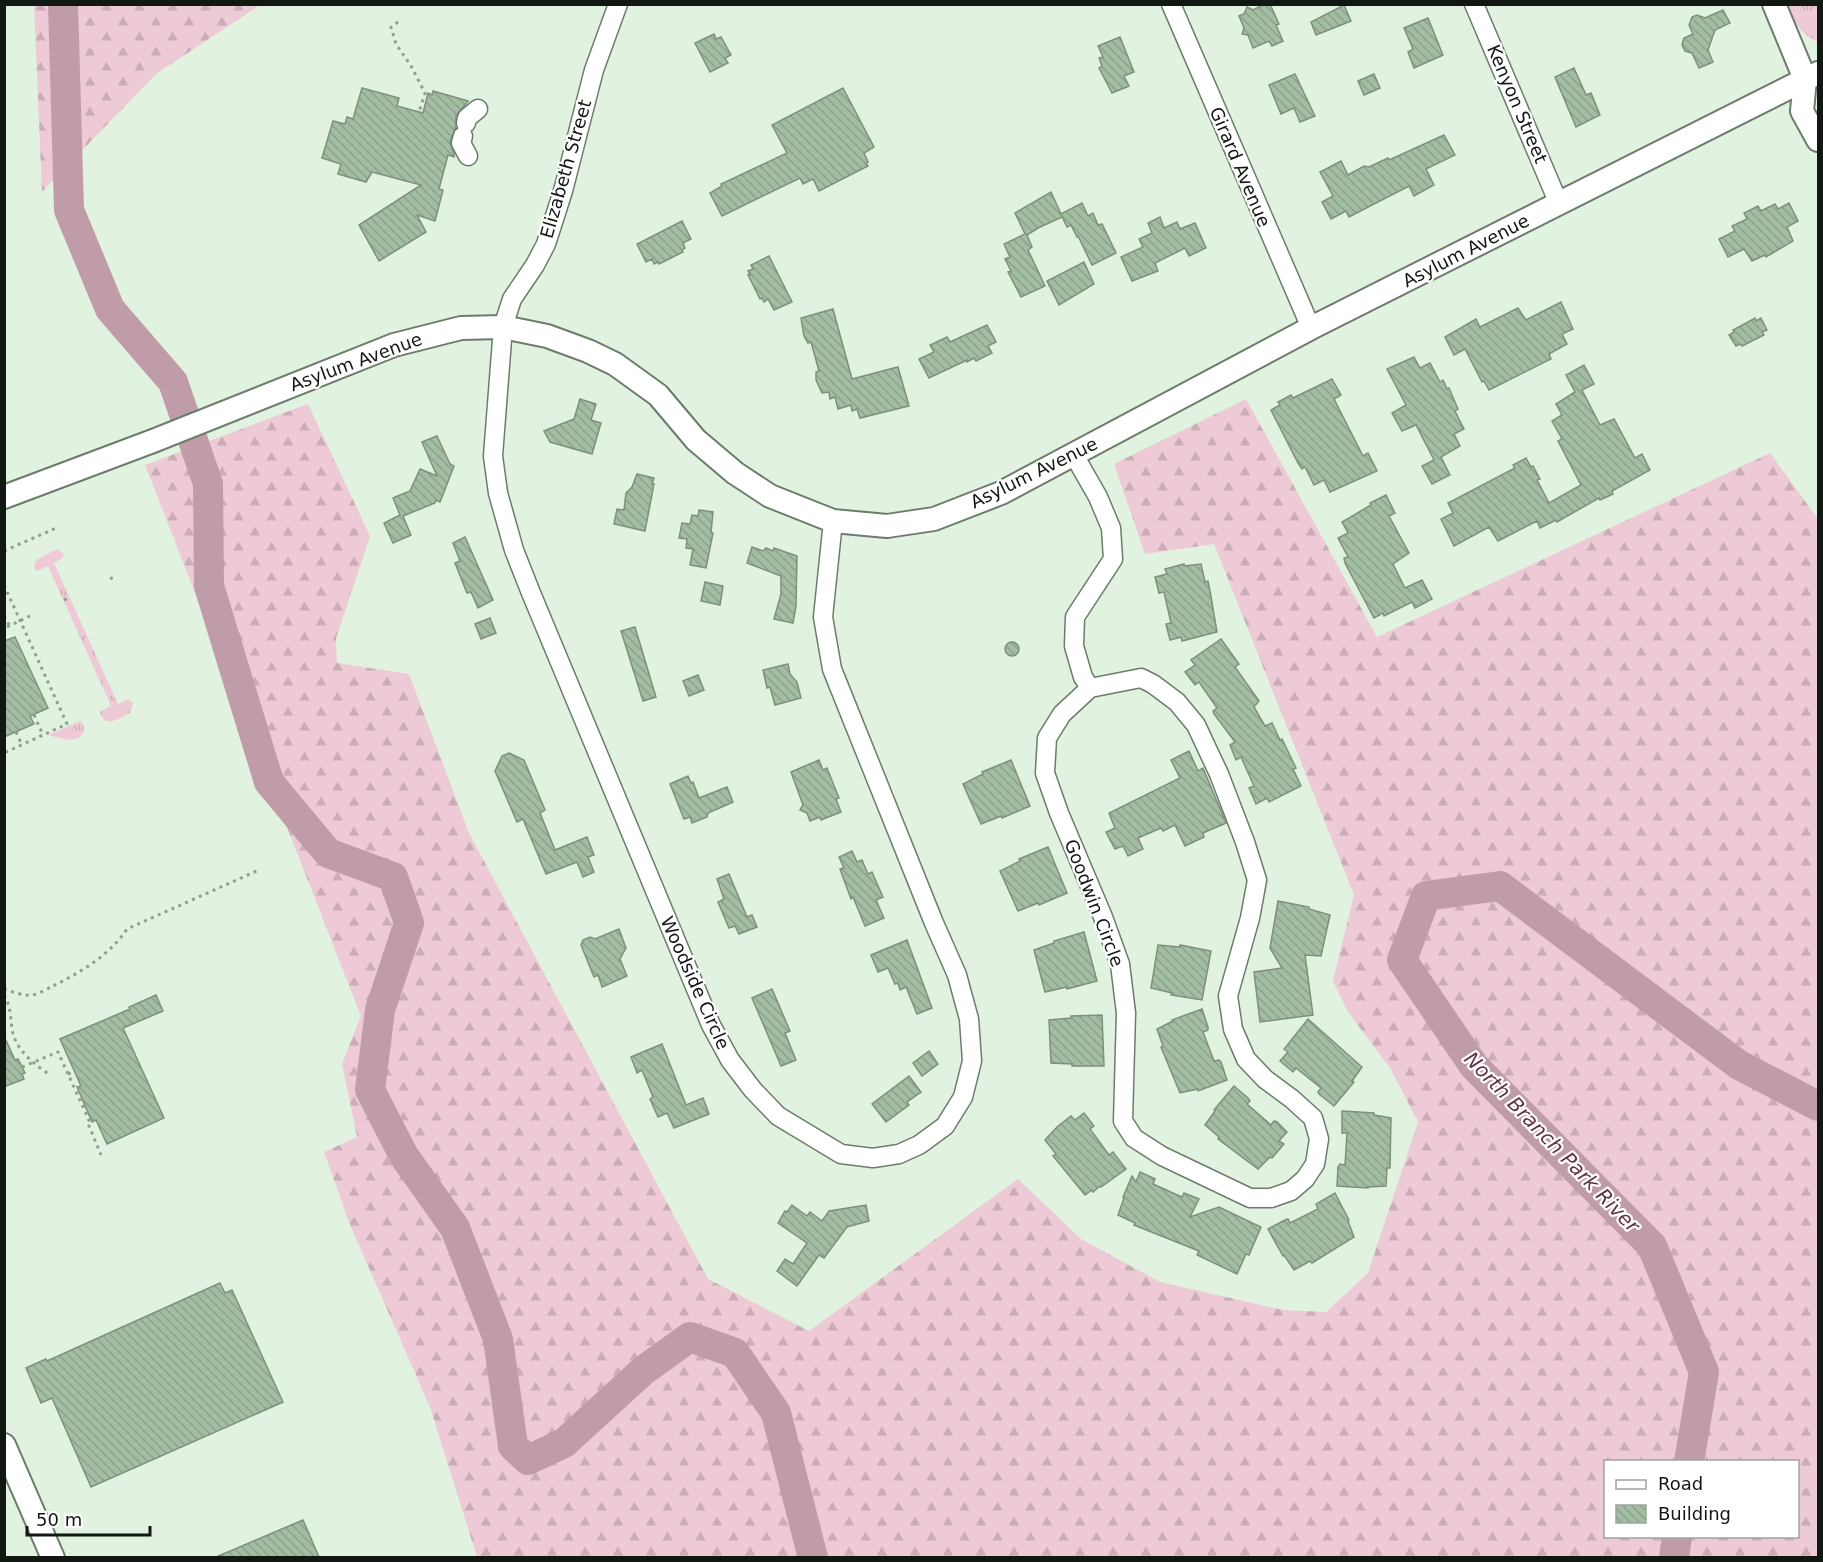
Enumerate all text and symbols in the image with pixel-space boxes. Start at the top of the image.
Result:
street label: Kenyon Street [1483,41,1552,166]
street label: Elizabeth Street [536,97,595,241]
street label: Girard Avenue [1206,104,1275,230]
street label: Asylum Avenue [1399,210,1532,291]
street label: Asylum Avenue [287,328,425,395]
street label: Asylum Avenue [967,433,1101,512]
street label: Goodwin Circle [1061,836,1128,970]
street label: Woodside Circle [657,913,734,1053]
water label: North Branch Park River [1459,1047,1646,1238]
legend [1604,1460,1799,1538]
text: Road [1658,1473,1703,1494]
scale bar [27,1499,150,1537]
text: Building [1658,1503,1731,1524]
text: 50 m [36,1509,82,1530]

